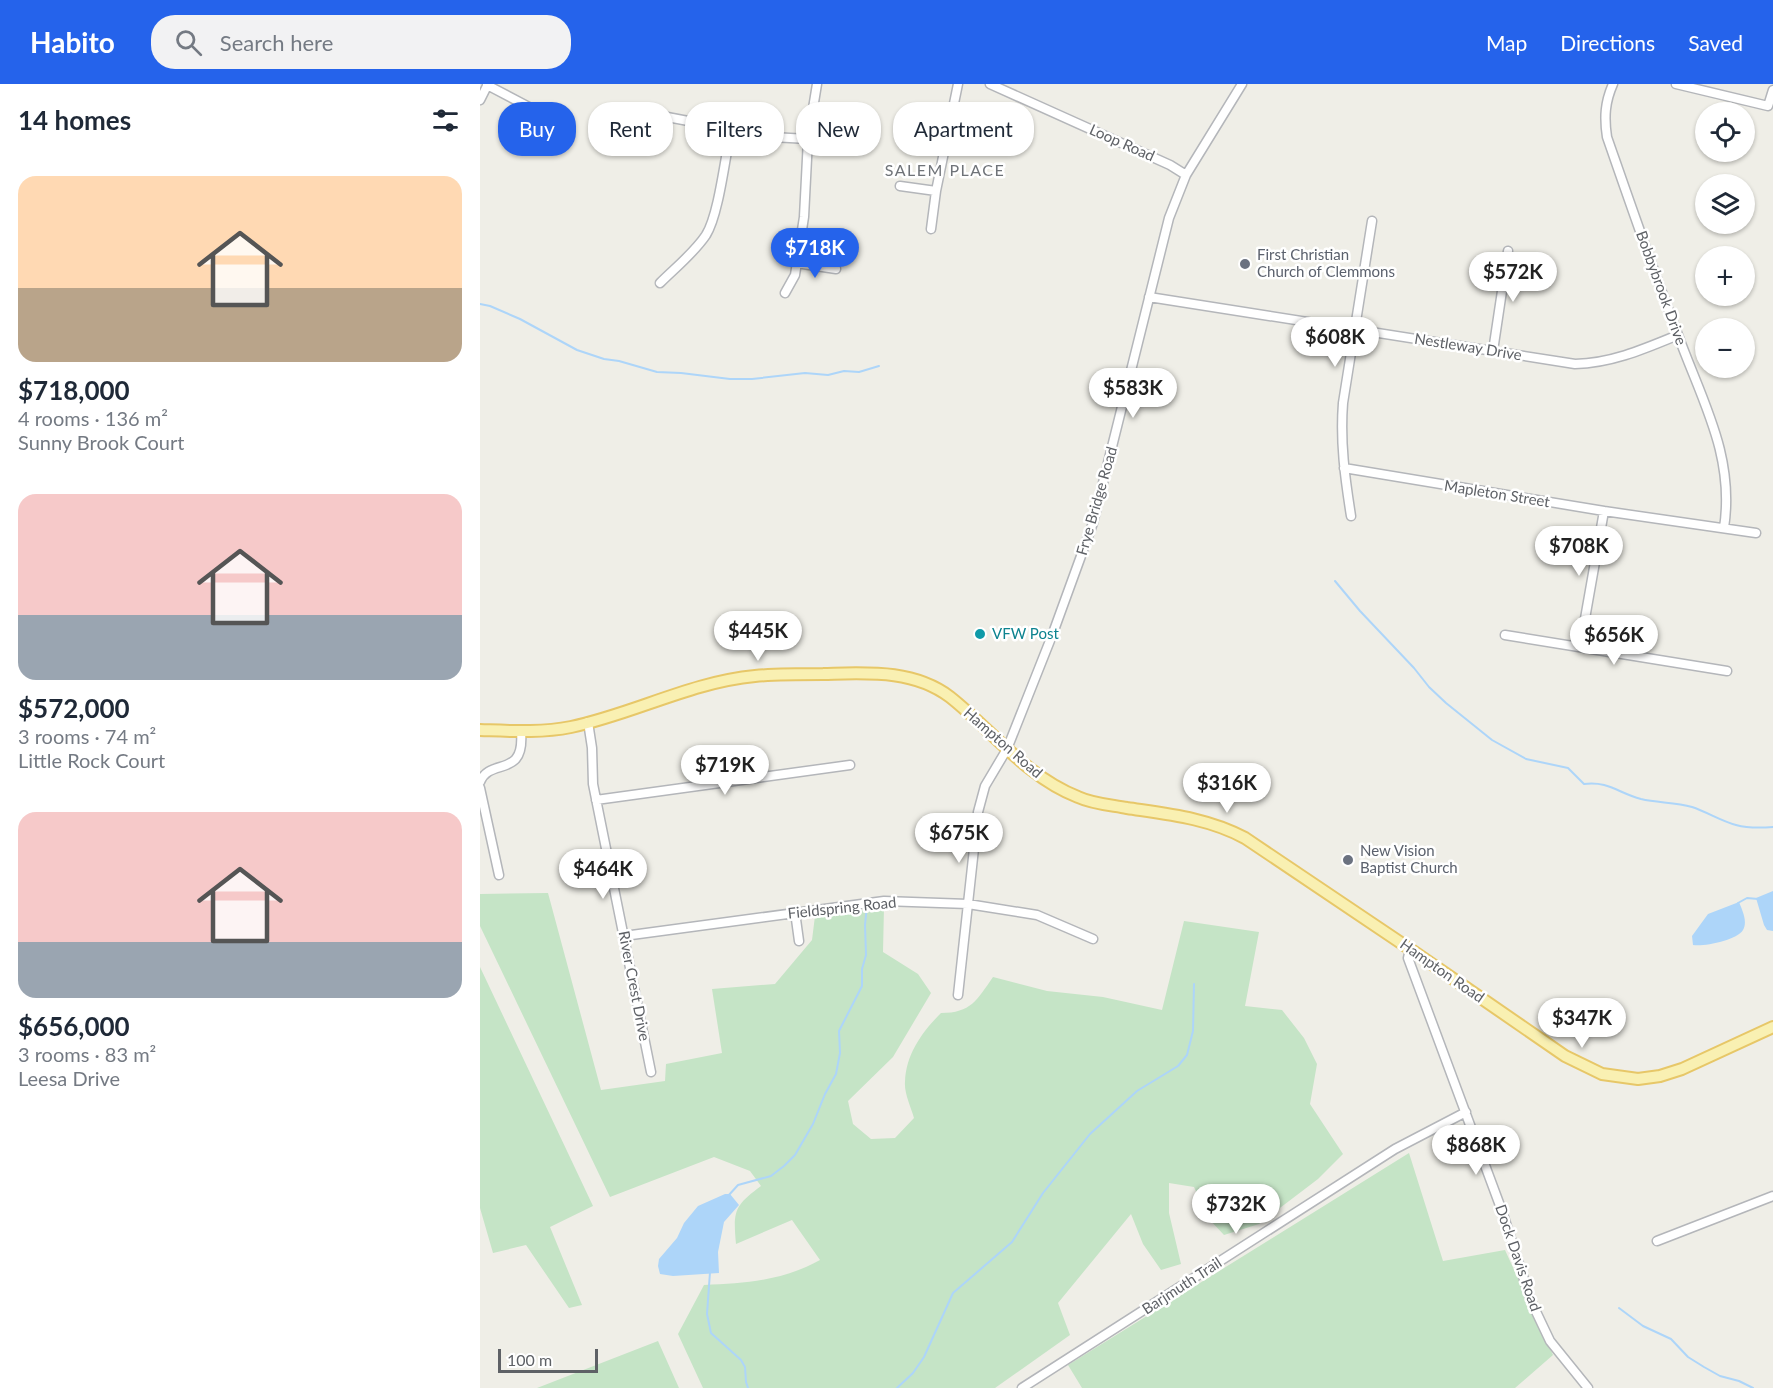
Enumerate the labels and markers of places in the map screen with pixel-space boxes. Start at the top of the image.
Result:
pin: $718K [773,228,857,279]
place label: First Christian Church of Clemmons [1257,245,1395,280]
pin: $572K [1471,252,1555,303]
marker: First Christian Church of Clemmons [1238,257,1252,271]
pin: $608K [1293,317,1377,368]
pin: $583K [1091,368,1175,419]
pin: $708K [1537,526,1621,577]
pin: $445K [716,611,800,662]
pin: $656K [1572,615,1656,666]
place label: VFW Post [992,624,1059,642]
marker: VFW Post [973,627,987,641]
pin: $719K [683,745,767,796]
pin: $316K [1185,763,1269,814]
pin: $675K [917,813,1001,864]
place label: New Vision Baptist Church [1360,841,1458,876]
pin: $464K [561,849,645,900]
marker: New Vision Baptist Church [1341,853,1355,867]
pin: $347K [1540,998,1624,1049]
pin: $868K [1434,1125,1518,1176]
pin: $732K [1194,1184,1278,1235]

